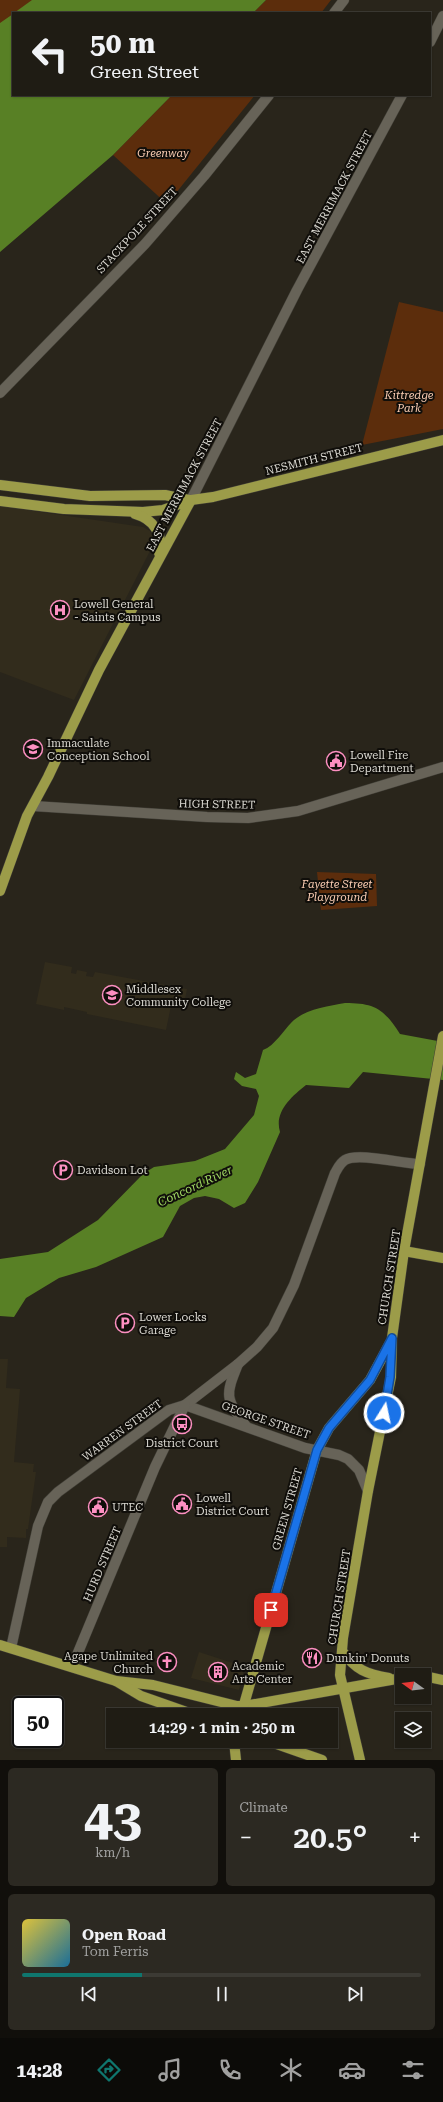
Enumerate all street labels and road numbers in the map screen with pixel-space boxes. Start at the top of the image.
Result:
street label: EAST MERRIMACK STREET [294,129,375,266]
street label: STACKPOLE STREET [94,185,181,276]
street label: EAST MERRIMACK STREET [144,417,225,554]
street label: NESMITH STREET [264,441,364,478]
street label: HIGH STREET [178,797,255,812]
street label: CHURCH STREET [376,1228,403,1326]
street label: WARREN STREET [80,1397,165,1464]
street label: GEORGE STREET [220,1399,312,1442]
street label: GREEN STREET [270,1467,305,1552]
street label: HURD STREET [81,1525,124,1604]
street label: CHURCH STREET [326,1548,353,1646]

